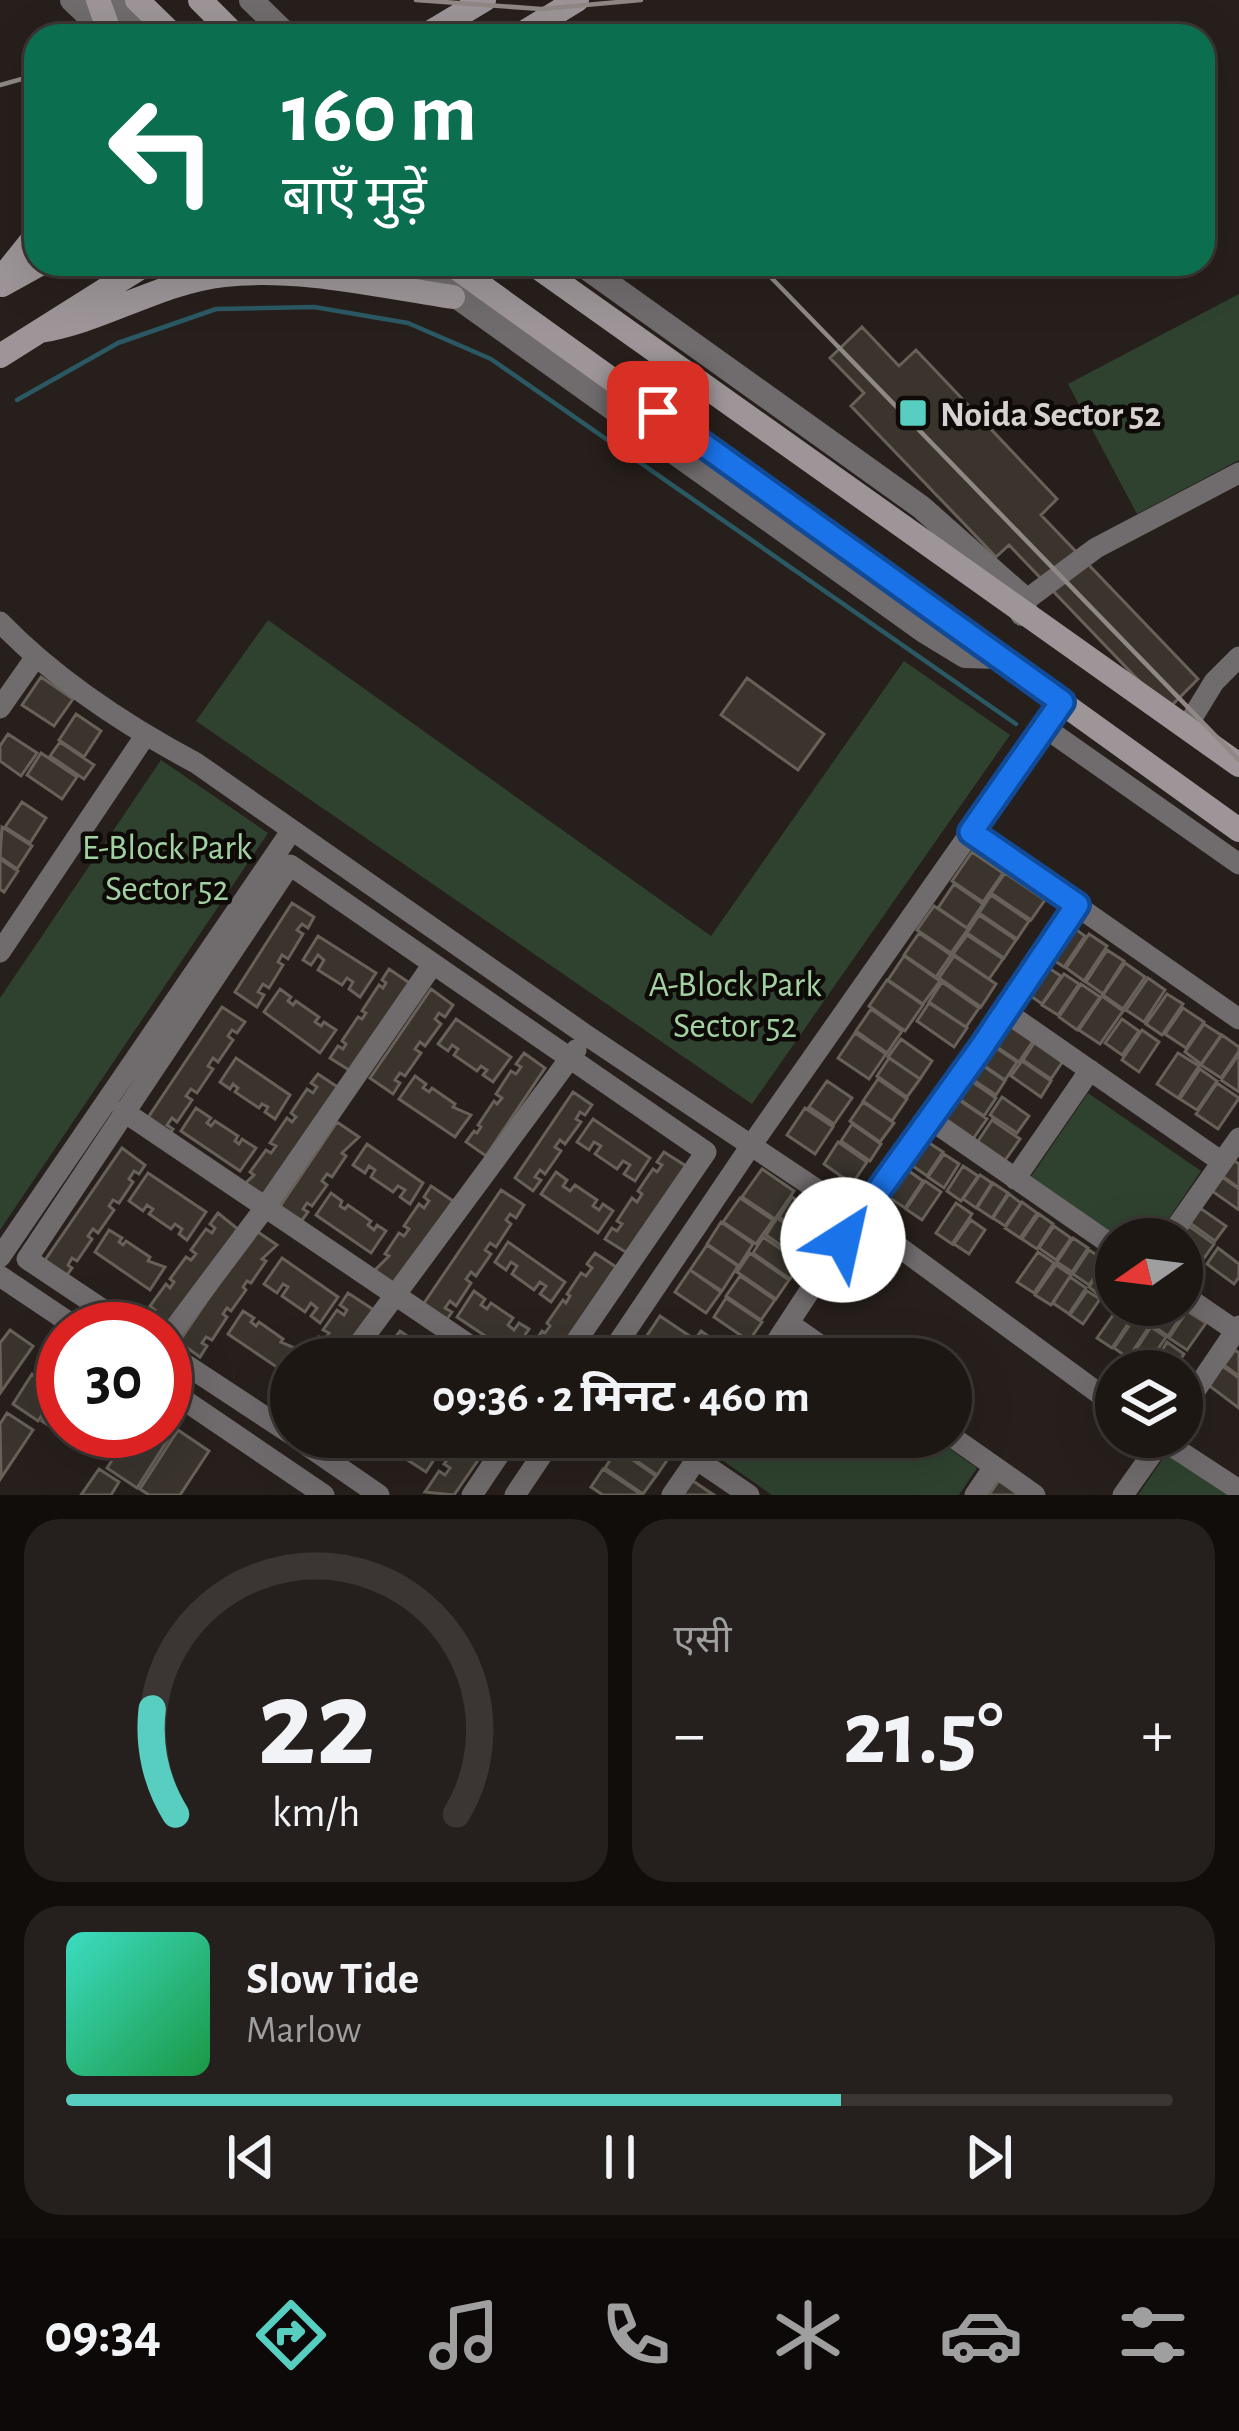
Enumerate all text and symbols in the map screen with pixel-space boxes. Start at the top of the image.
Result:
icon: left [84,72,240,228]
text: 160 m [282,73,477,157]
text: बाएँ मुड़ें [282,171,427,225]
pin [607,361,709,463]
icon: arrive [625,379,691,445]
marker: Noida Sector 52 [897,397,929,429]
place label: Noida Sector 52 [940,397,1161,433]
park label: E-Block Park Sector 52 [82,830,253,907]
park label: A-Block Park Sector 52 [648,967,822,1044]
position arrow [780,1177,906,1303]
north arrow [1095,1218,1203,1326]
map controls [1095,1218,1203,1458]
speed limit sign: 30 [36,1302,192,1458]
button: layers [1095,1350,1203,1458]
text: 09:36 · 2 मिनट · 460 m [432,1375,810,1420]
text: एसी [674,1621,732,1660]
text: 22 [257,1663,375,1788]
text: 21.5° [843,1690,1004,1780]
text: − [674,1702,705,1768]
text: + [1141,1702,1173,1768]
text: km/h [272,1791,360,1834]
text: Slow Tide [246,1957,419,2002]
text: Marlow [246,2011,361,2050]
icon: previous [218,2124,284,2190]
icon: pause [587,2124,653,2190]
icon: next [956,2124,1022,2190]
icon: directions [249,2293,333,2377]
icon: music [422,2293,506,2377]
icon: phone [594,2293,678,2377]
icon: climate [766,2293,850,2377]
icon: car [939,2293,1023,2377]
icon: filters [1111,2293,1195,2377]
text: 09:34 [44,2308,161,2362]

